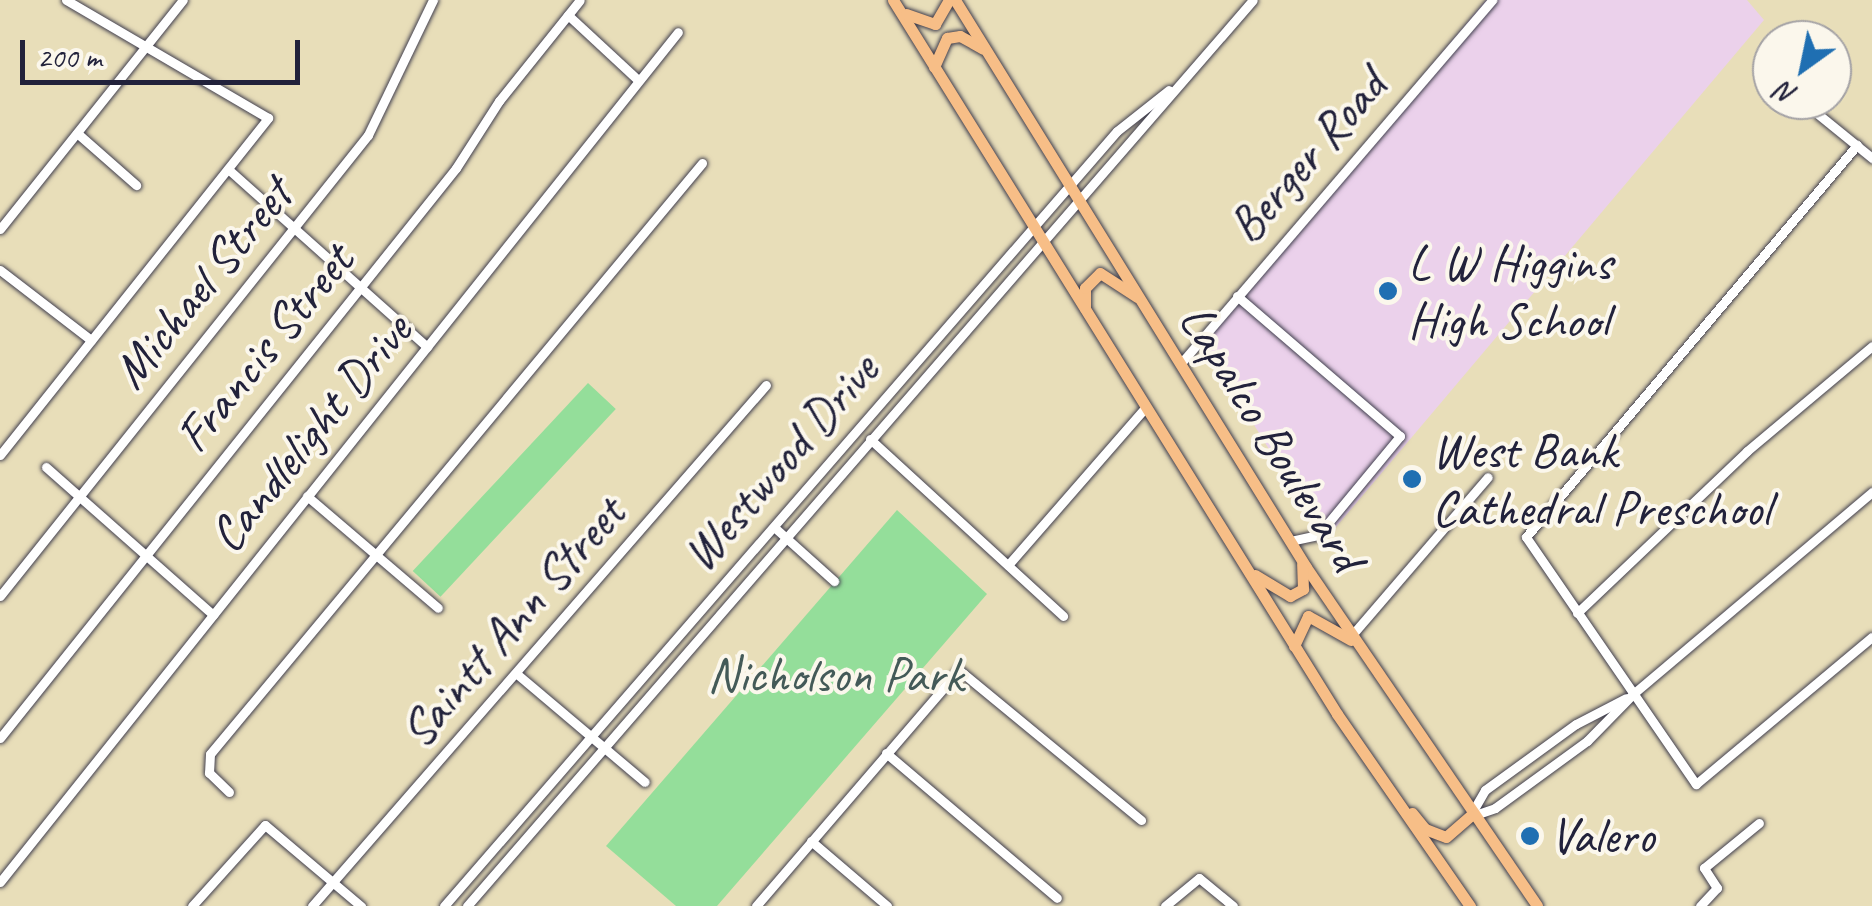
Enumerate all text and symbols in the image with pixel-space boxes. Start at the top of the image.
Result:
scale bar [25,20,305,82]
north arrow [1752,20,1852,120]
text: 200 m [37,38,102,76]
street label: Berger Road [1216,58,1398,254]
text: N [1770,75,1803,113]
street label: Michael Street [99,166,305,400]
street label: Francis Street [162,232,366,464]
place label: L W Higgins High School [1408,232,1612,350]
marker: L W Higgins High School [1377,280,1399,302]
street label: Lapalco Boulevard [1167,293,1377,581]
street label: Candlelight Drive [196,302,424,564]
street label: Westwood Drive [669,341,891,583]
place label: West Bank Cathedral Preschool [1432,420,1772,538]
marker: West Bank Cathedral Preschool [1401,468,1423,490]
street label: Saintt Ann Street [387,484,637,760]
park label: Nicholson Park [707,645,963,705]
place label: Valero [1550,806,1654,866]
marker: Valero [1519,825,1541,847]

